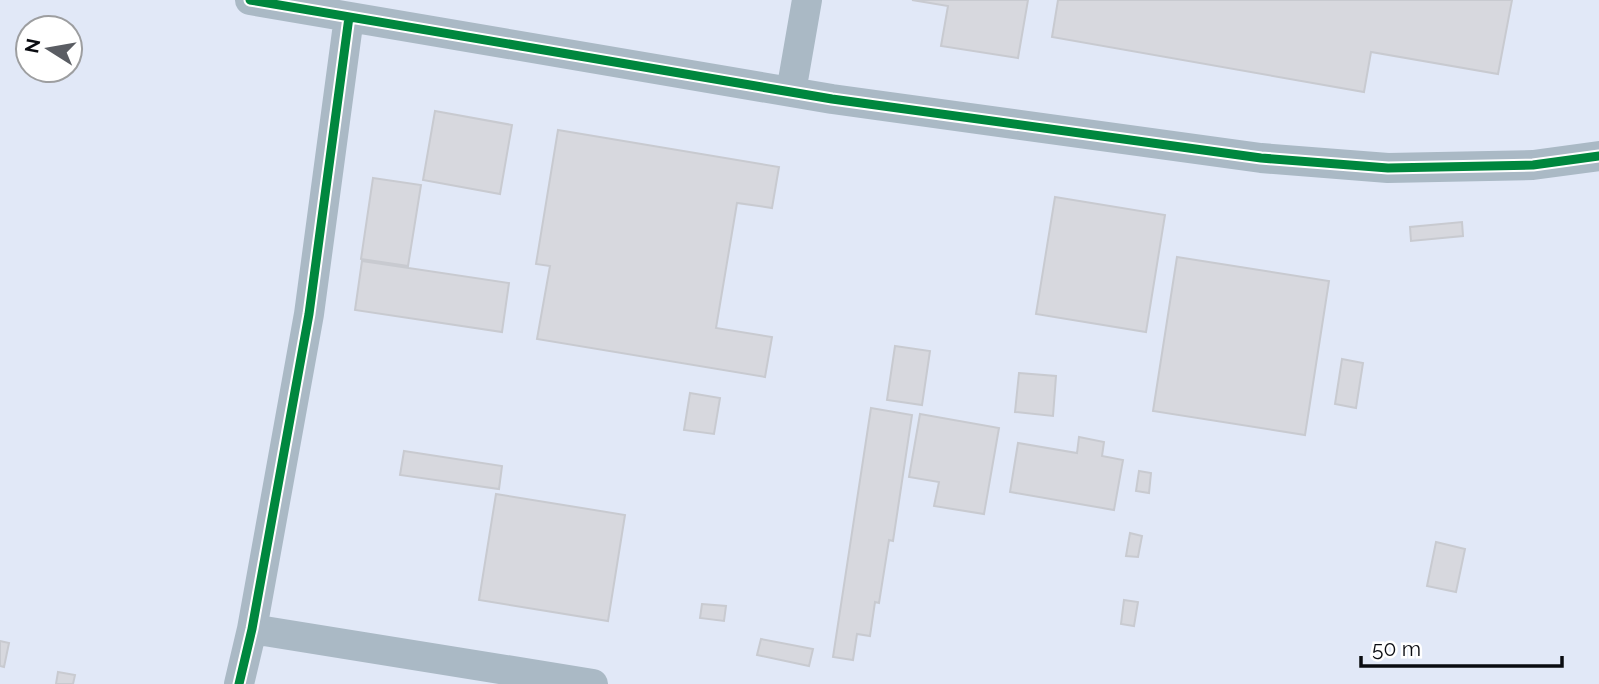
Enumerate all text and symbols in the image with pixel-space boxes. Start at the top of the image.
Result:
north arrow [14,14,84,84]
text: N [20,37,44,55]
scale bar [1361,624,1562,668]
text: 50 m [1372,636,1421,661]

